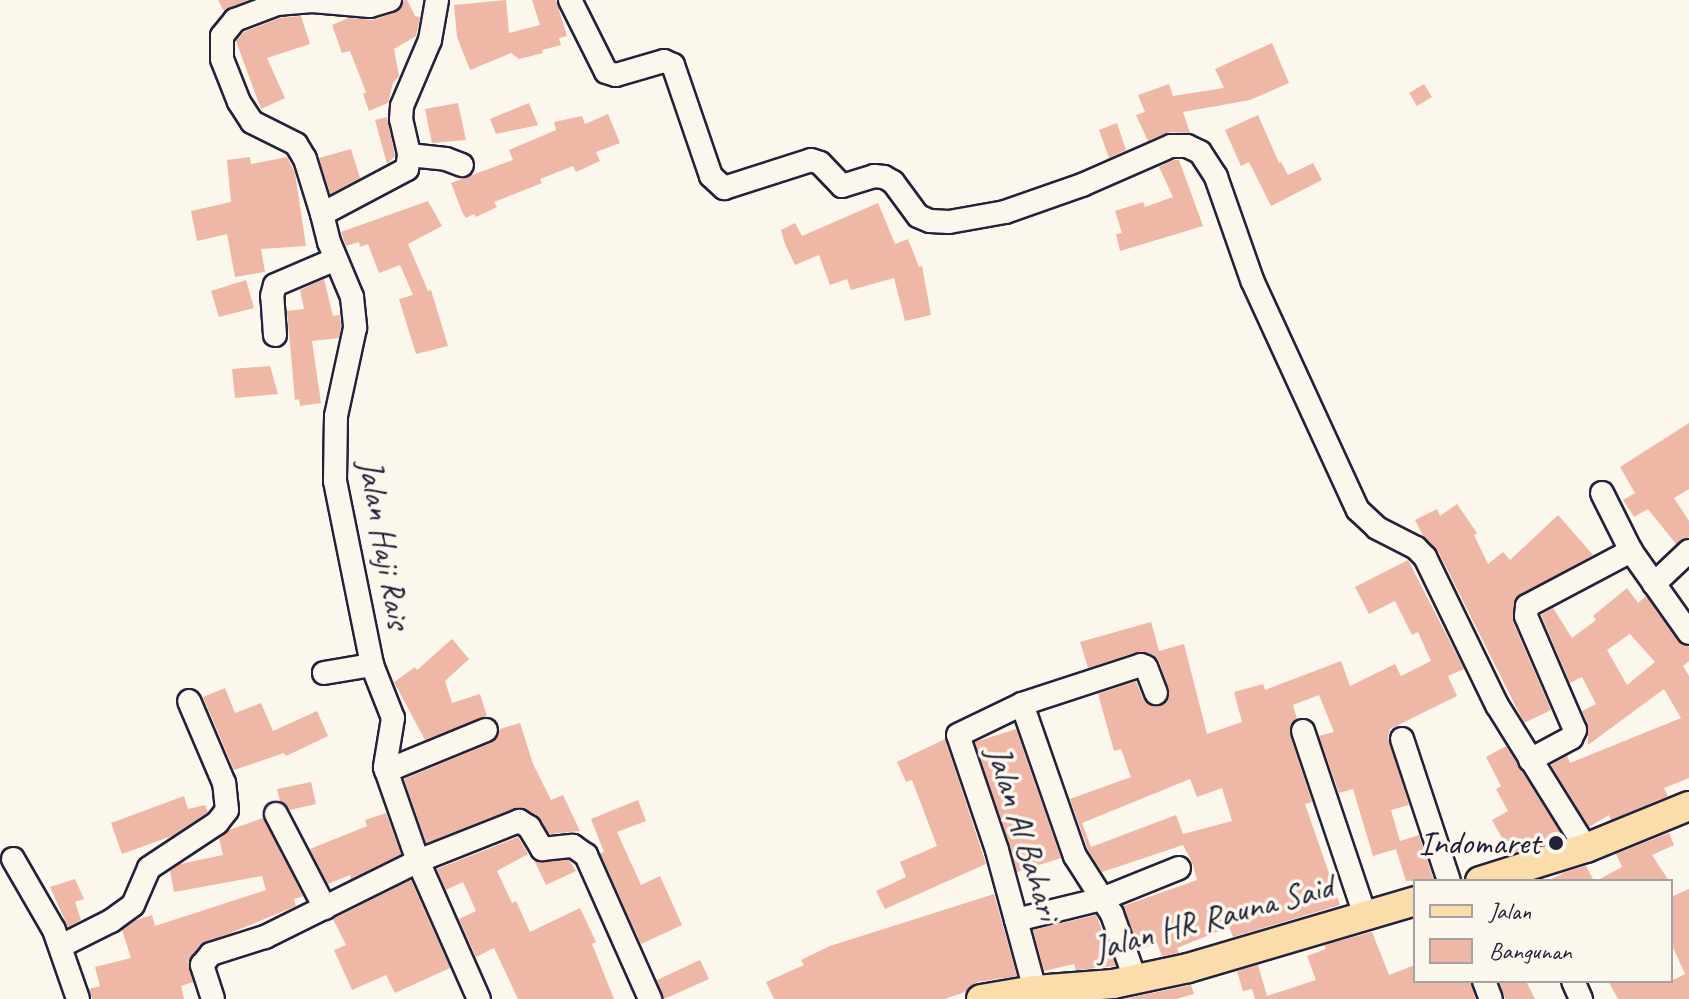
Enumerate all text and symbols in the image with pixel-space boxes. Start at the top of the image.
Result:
street label: Jalan Haji Rais [350,455,420,633]
street label: Jalan Al Bahari [978,741,1070,925]
place label: Indomaret [1419,823,1540,863]
marker: Indomaret [1547,834,1565,852]
street label: Jalan HR Rauna Said [1089,865,1337,969]
legend [1413,879,1673,983]
text: Jalan [1489,896,1531,926]
text: Bangunan [1489,936,1572,966]

